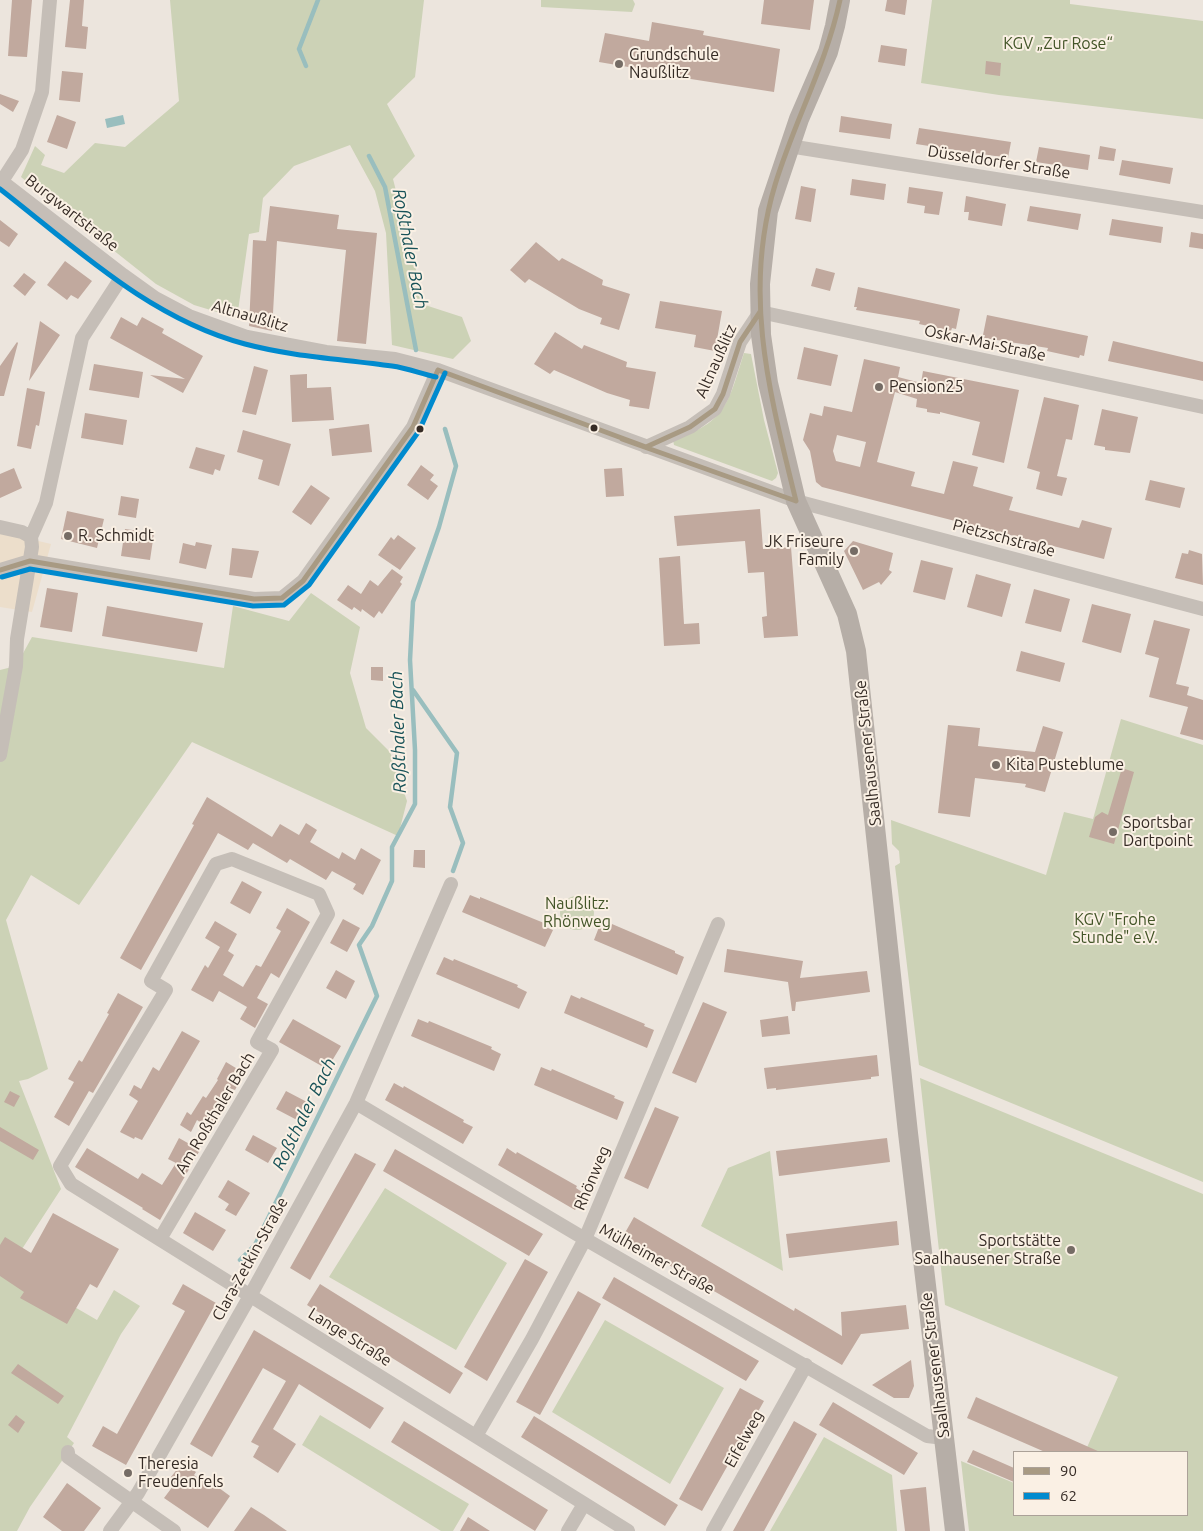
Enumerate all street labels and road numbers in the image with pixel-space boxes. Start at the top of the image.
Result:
street label: Düsseldorfer Straße [926,141,1072,183]
street label: Burgwartstraße [21,171,123,255]
street label: Altnaußlitz [210,296,290,336]
street label: Altnaußlitz [691,321,741,401]
street label: Oskar-Mai-Straße [922,321,1048,365]
street label: Pietzschstraße [951,515,1057,561]
street label: Saalhausener Straße [851,679,885,827]
street label: Am Roßthaler Bach [171,1049,259,1177]
street label: Rhönweg [570,1143,614,1213]
street label: Clara-Zetkin-Straße [208,1194,292,1324]
street label: Mülheimer Straße [596,1219,718,1299]
street label: Saalhausener Straße [917,1291,953,1439]
street label: Lange Straße [305,1304,395,1370]
street label: Eifelweg [720,1407,768,1471]

